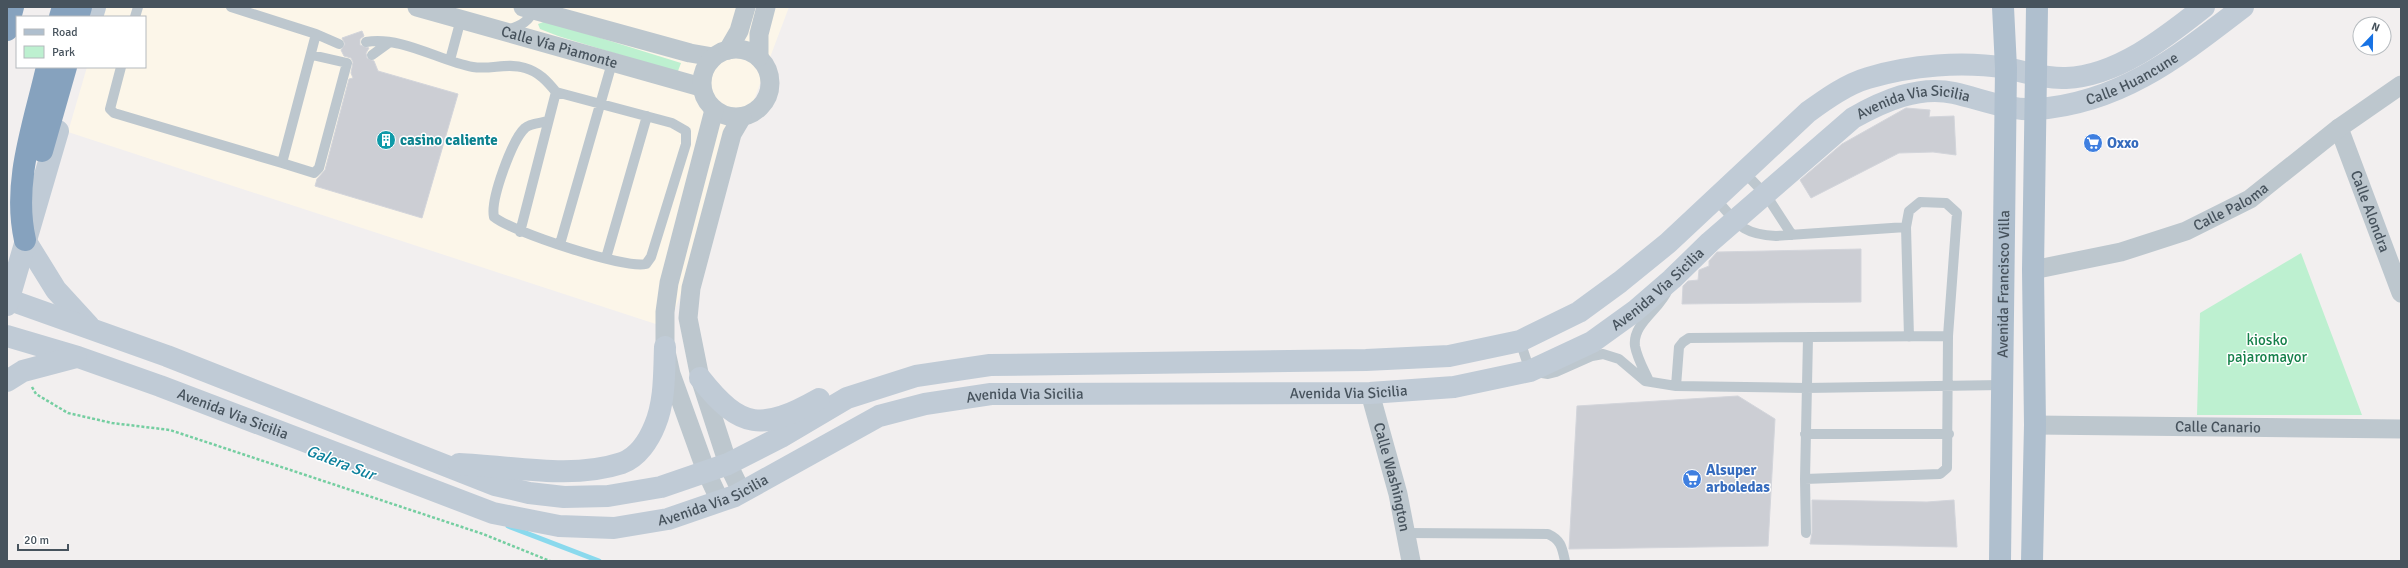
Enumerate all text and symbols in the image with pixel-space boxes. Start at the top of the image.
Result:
legend [16,16,146,68]
north arrow [2352,16,2392,56]
text: N [2370,20,2382,35]
street label: Calle Vía Piamonte [499,22,620,72]
text: Road [52,25,78,40]
text: Park [52,45,75,60]
street label: Calle Huancune [2084,48,2182,109]
street label: Avenida Via Sicilia [1853,82,1972,123]
building icon: casino caliente [375,129,397,151]
place label: casino caliente [400,131,498,149]
supermarket icon: Oxxo [2082,132,2104,154]
place label: Oxxo [2107,134,2139,152]
street label: Calle Alondra [2347,168,2394,255]
street label: Calle Paloma [2190,179,2272,235]
street label: Avenida Francisco Villa [1993,210,2013,358]
street label: Avenida Via Sicilia [1607,244,1708,334]
park label: kiosko pajaromayor [2227,331,2307,366]
street label: Avenida Via Sicilia [1290,381,1408,402]
street label: Avenida Via Sicilia [175,384,291,443]
street label: Avenida Via Sicilia [965,385,1084,407]
street label: Calle Canario [2175,418,2261,436]
street label: Calle Washington [1370,421,1414,533]
water label: Galera Sur [304,441,380,486]
place label: Alsuper arboledas [1706,461,1770,496]
supermarket icon: Alsuper arboledas [1681,468,1703,490]
street label: Avenida Via Sicilia [656,470,771,530]
scale bar [18,526,68,552]
text: 20 m [24,533,49,548]

